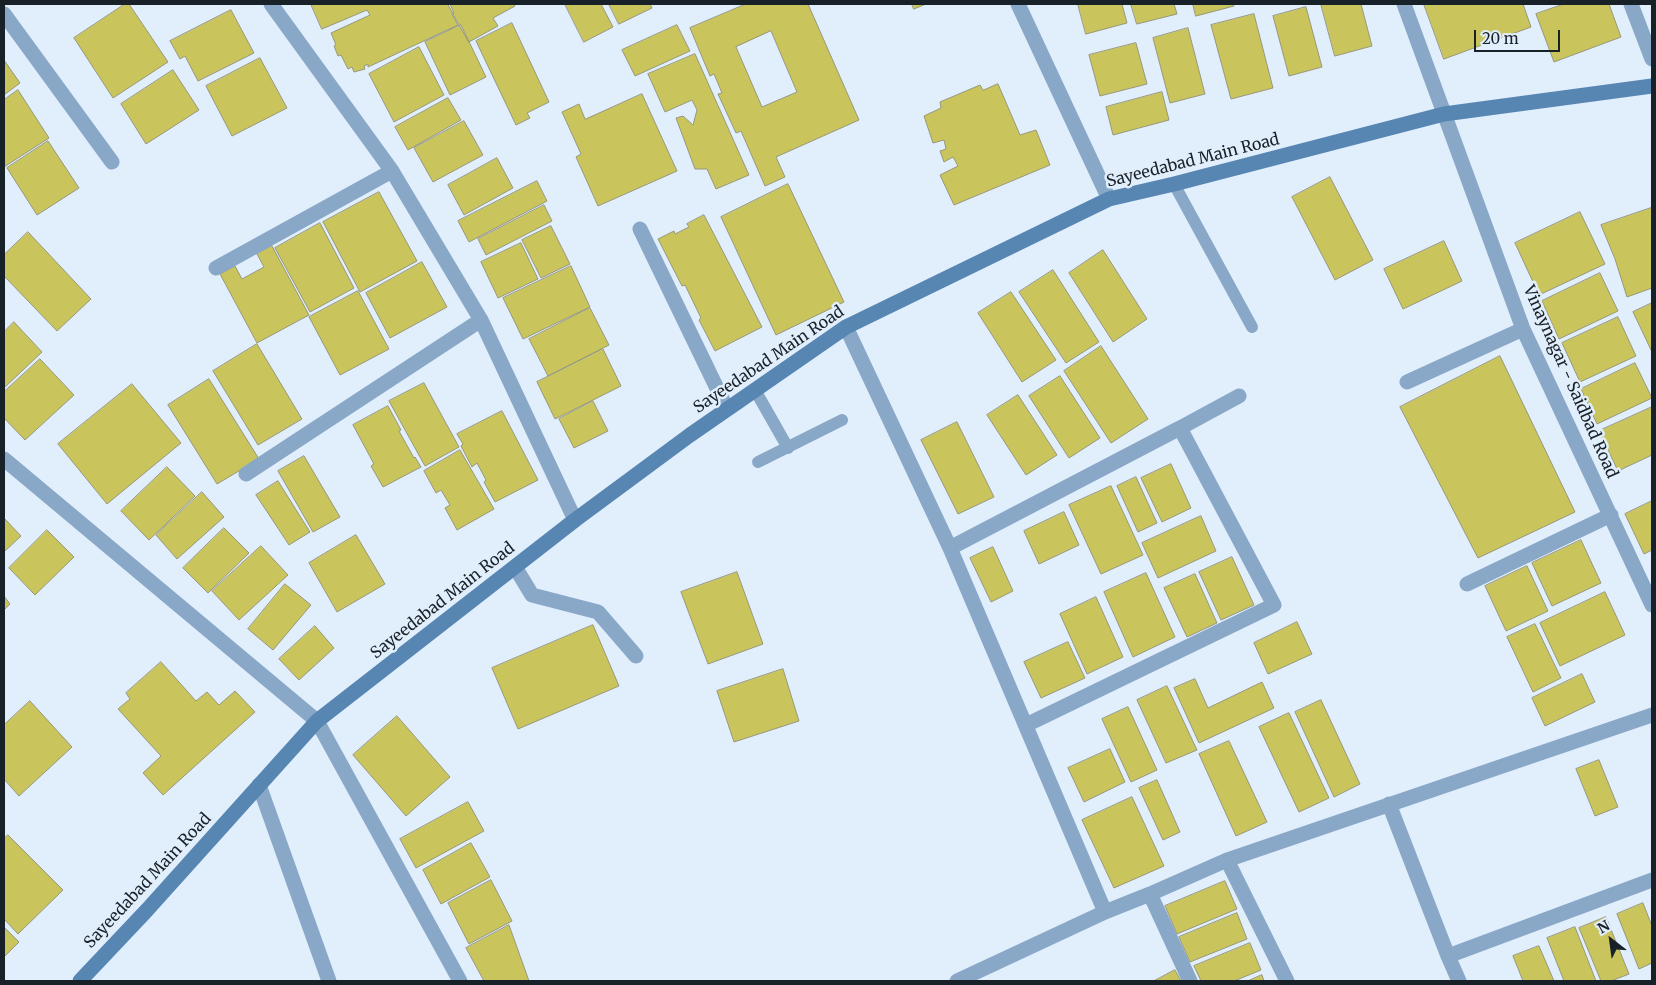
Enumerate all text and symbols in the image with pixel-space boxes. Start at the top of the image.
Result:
scale bar [1476,20,1562,52]
text: 20 m [1482,29,1519,48]
street label: Sayeedabad Main Road [1105,130,1281,192]
street label: Vinaynagar - Saidbad Road [1519,283,1621,481]
street label: Sayeedabad Main Road [690,302,848,418]
street label: Sayeedabad Main Road [367,539,519,663]
street label: Sayeedabad Main Road [80,810,216,952]
north arrow [1586,915,1636,965]
text: N [1594,916,1613,938]

